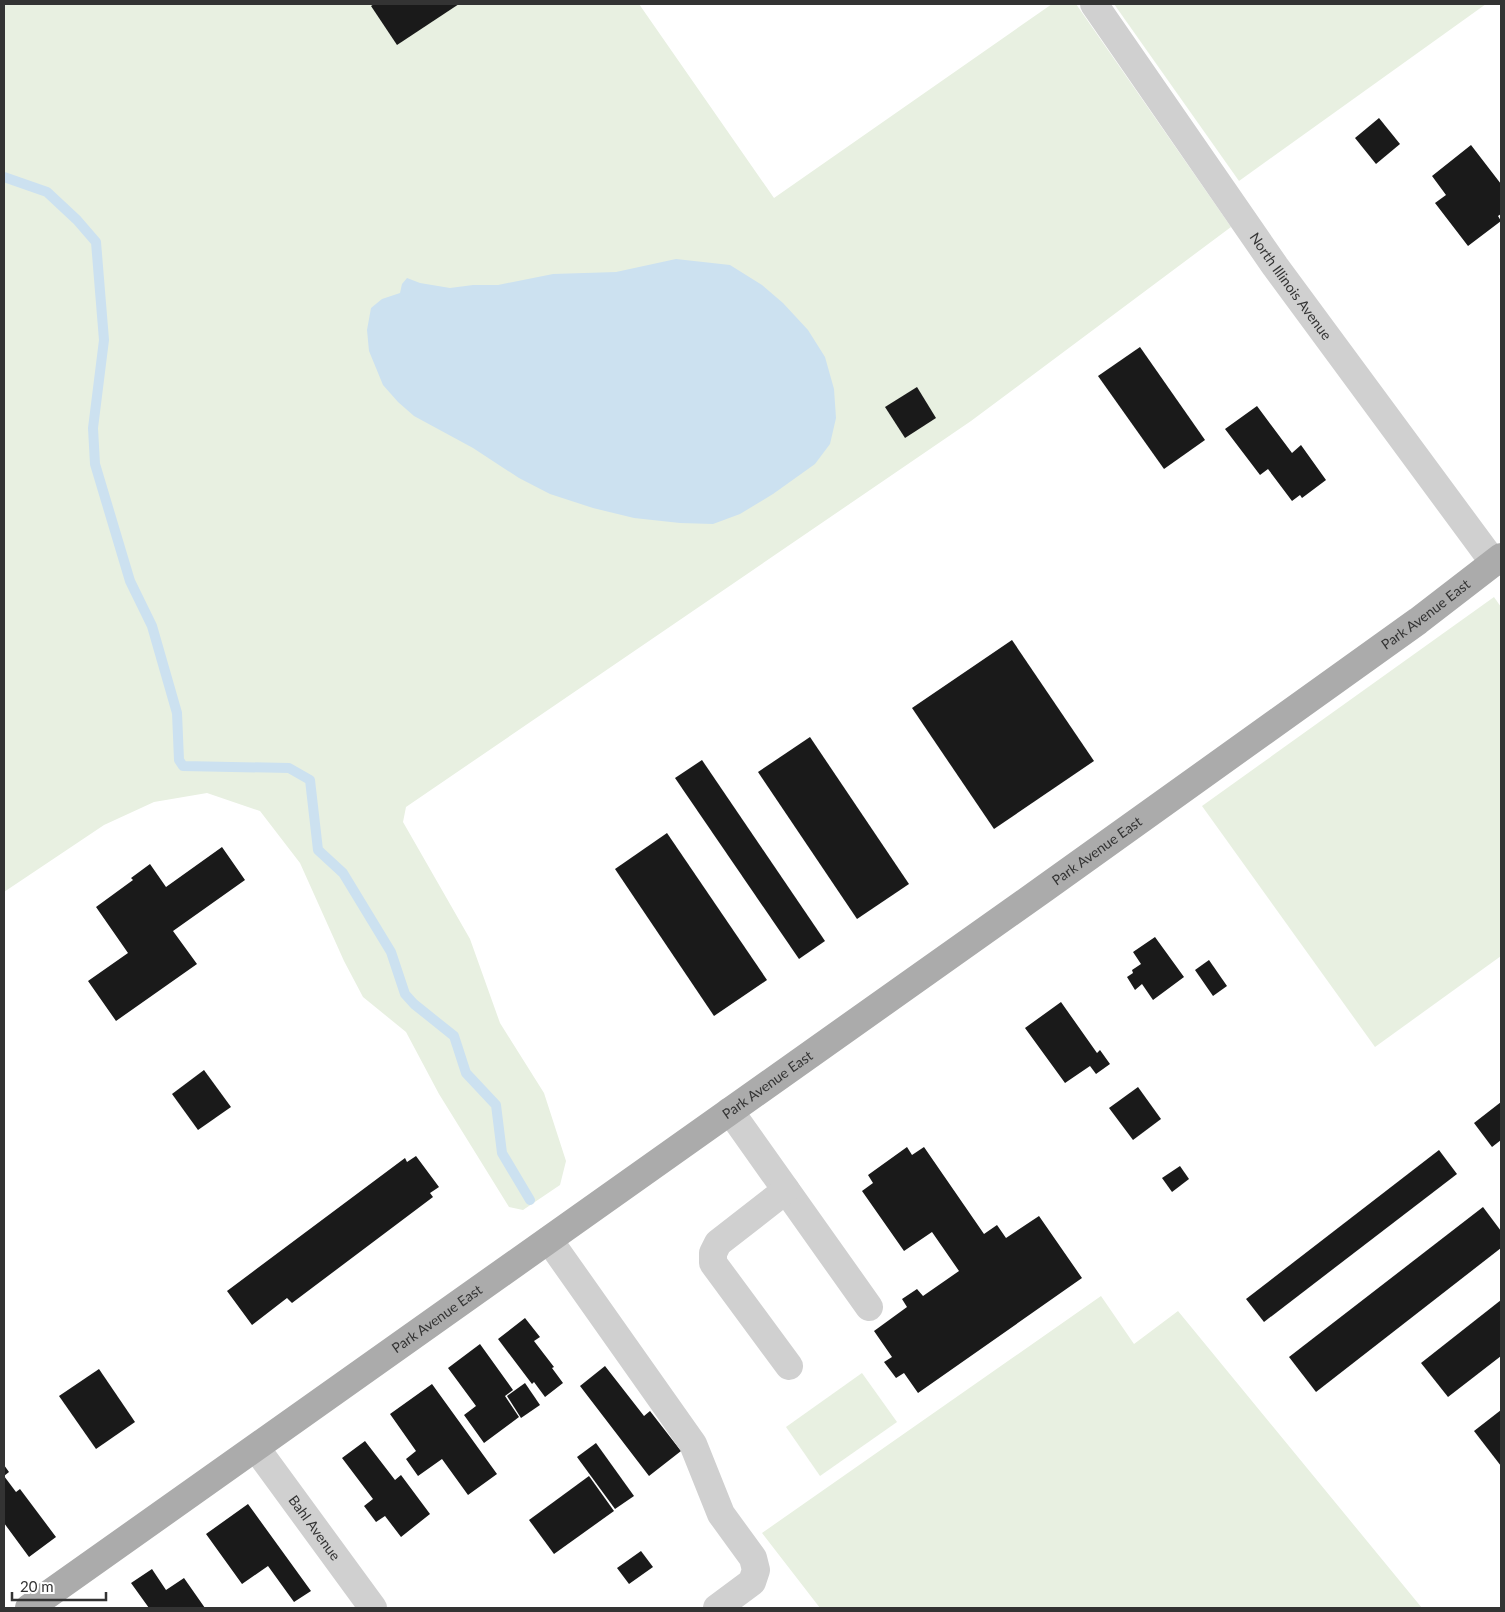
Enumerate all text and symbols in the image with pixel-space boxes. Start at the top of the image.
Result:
street label: North Illinois Avenue [1246,229,1336,343]
street label: Park Avenue East [1378,575,1473,653]
street label: Park Avenue East [1048,813,1145,888]
street label: Park Avenue East [719,1047,815,1122]
street label: Park Avenue East [388,1281,485,1356]
street label: Bahl Avenue [285,1492,344,1564]
scale bar [12,1570,106,1602]
text: 20 m [20,1577,54,1595]

